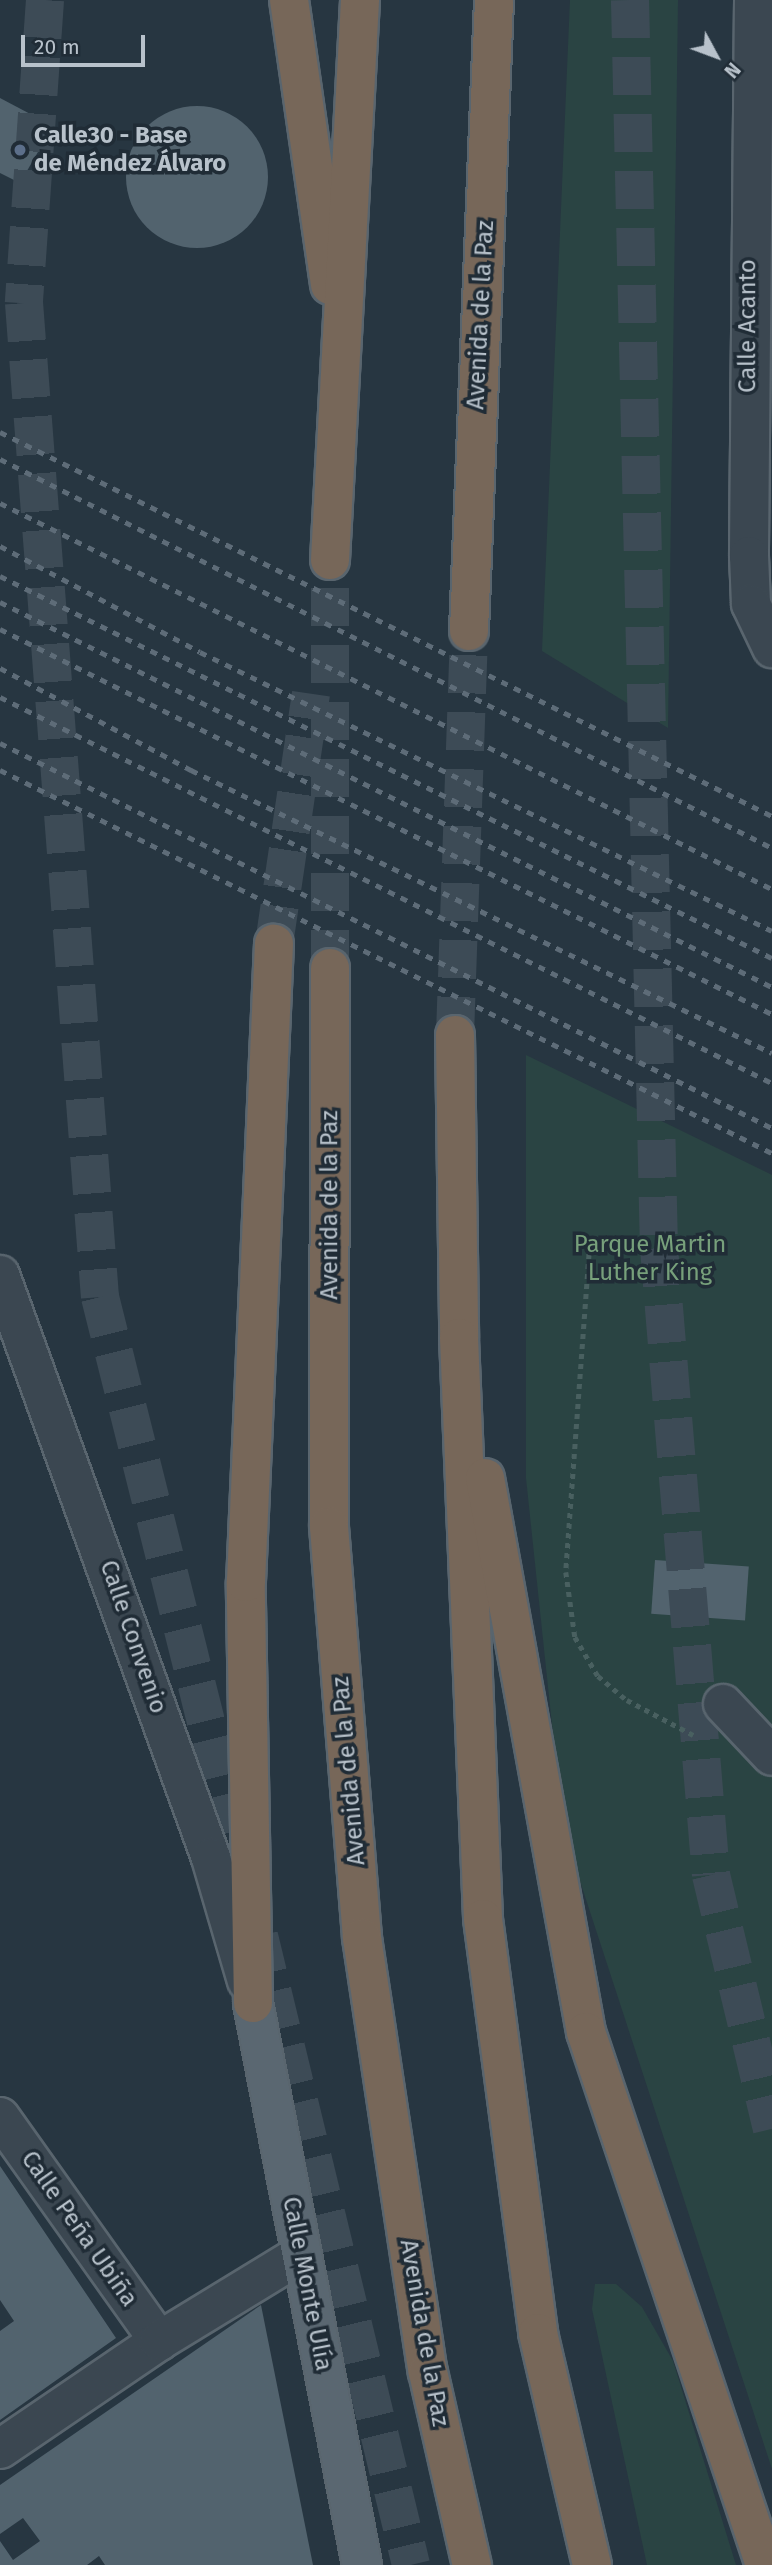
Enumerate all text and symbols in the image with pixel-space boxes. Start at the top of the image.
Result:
scale bar [24,21,149,65]
north arrow [681,21,751,91]
text: 20 m [34,34,80,60]
text: N [719,58,745,82]
place label: Calle30 - Base de Méndez Álvaro [34,122,226,178]
marker: Calle30 - Base de Méndez Álvaro [12,142,28,158]
street label: Avenida de la Paz [462,220,500,410]
street label: Calle Acanto [734,259,762,393]
street label: Avenida de la Paz [316,1110,344,1300]
park label: Parque Martin Luther King [574,1231,726,1287]
street label: Calle Convenio [93,1557,173,1717]
street label: Avenida de la Paz [326,1675,372,1867]
street label: Calle Peña Ubiña [15,2146,143,2312]
street label: Calle Monte Ulía [276,2195,338,2373]
street label: Avenida de la Paz [393,2237,455,2429]

